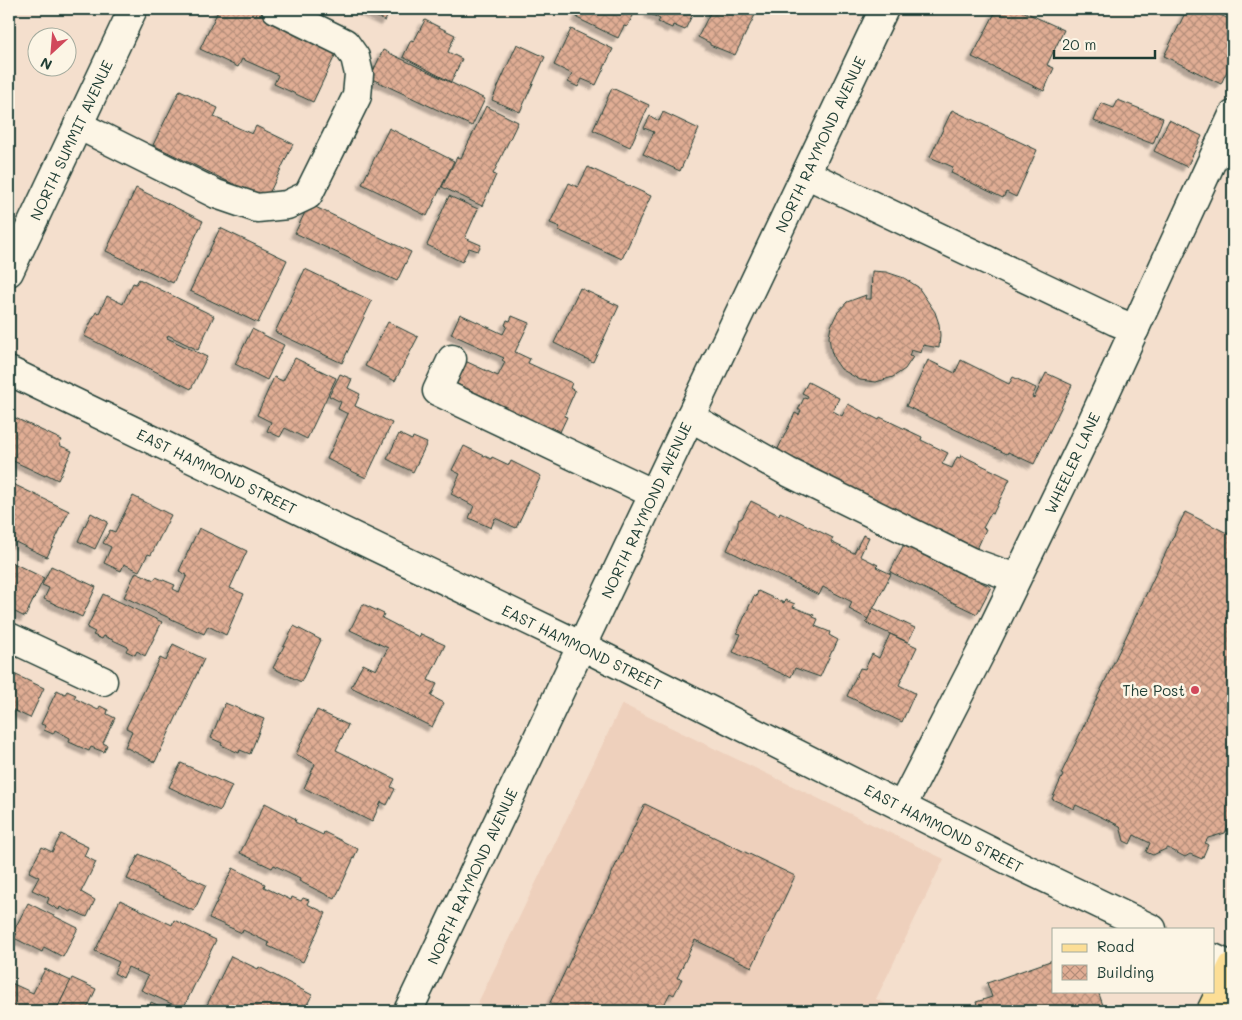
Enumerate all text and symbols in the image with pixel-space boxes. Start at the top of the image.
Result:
north arrow [28,28,78,78]
scale bar [1054,28,1156,60]
text: 20 m [1062,34,1096,54]
street label: NORTH RAYMOND AVENUE [770,52,870,235]
street label: NORTH SUMMIT AVENUE [26,57,116,223]
street label: WHEELER LANE [1040,409,1104,517]
street label: NORTH RAYMOND AVENUE [596,418,696,601]
street label: EAST HAMMOND STREET [134,424,300,518]
street label: EAST HAMMOND STREET [499,600,665,694]
place label: The Post [1122,680,1185,700]
marker: The Post [1189,684,1201,696]
street label: EAST HAMMOND STREET [861,779,1027,877]
street label: NORTH RAYMOND AVENUE [422,784,522,967]
legend [1052,928,1214,992]
text: Road [1097,936,1134,956]
text: Building [1097,962,1154,982]

